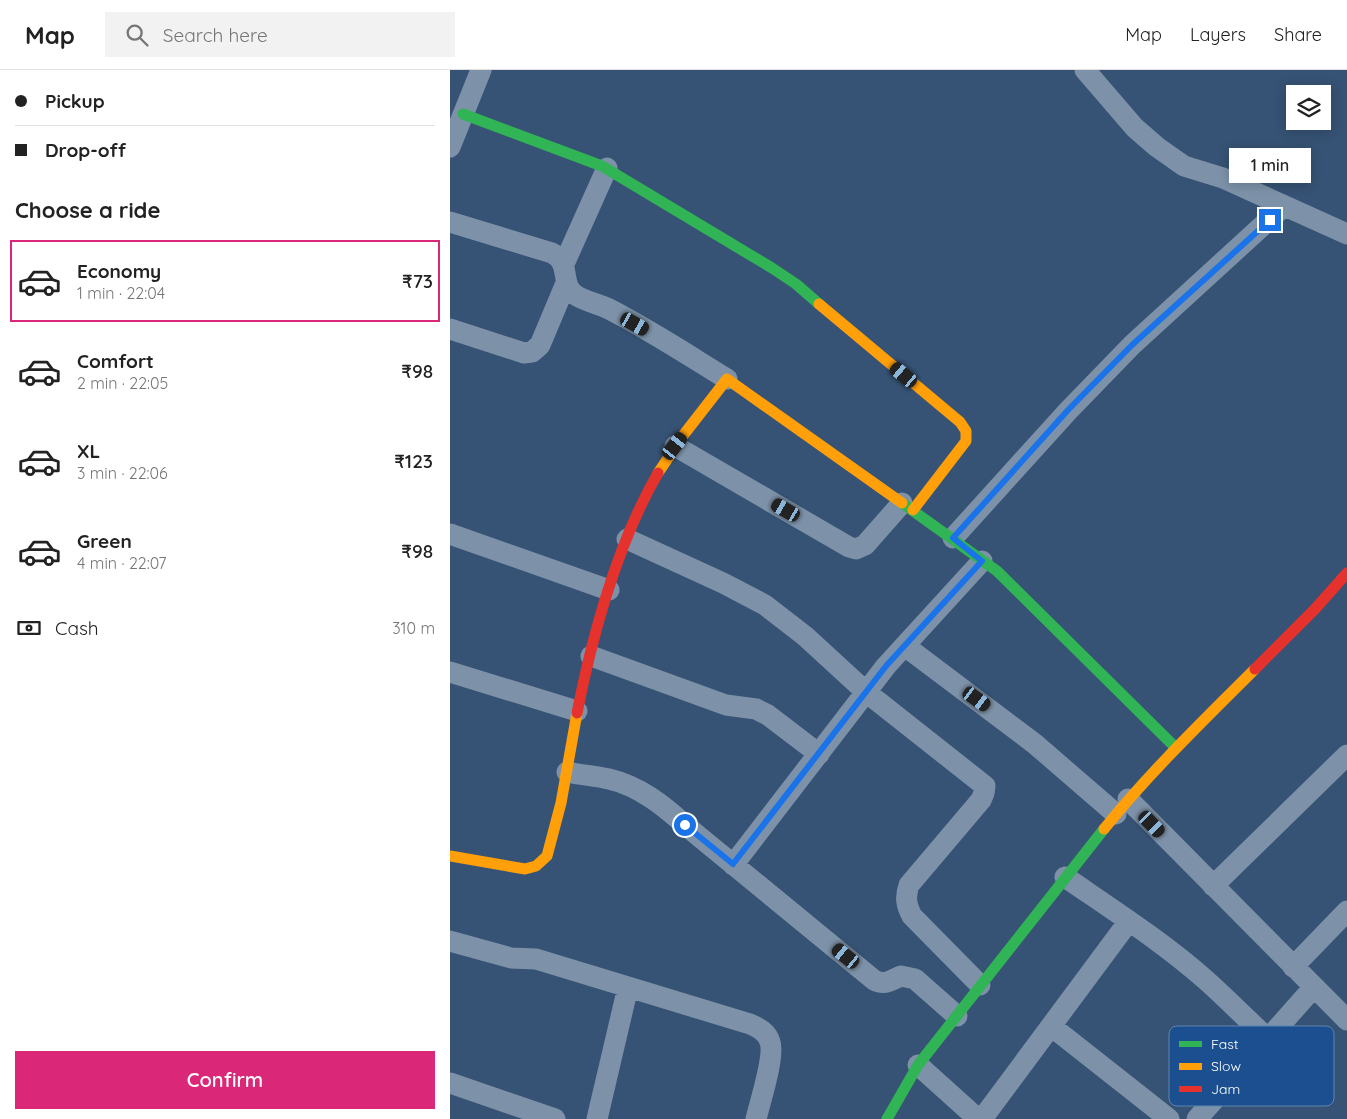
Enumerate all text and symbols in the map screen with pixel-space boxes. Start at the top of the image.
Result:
search box [105,12,455,57]
text: Map [25,20,75,50]
icon: search [123,21,151,49]
text: Search here [163,23,268,47]
text: Map [1125,23,1162,46]
text: Layers [1190,23,1246,46]
text: Share [1274,23,1322,46]
map controls [1286,85,1331,130]
button: layers [1286,85,1331,130]
text: Pickup [45,89,105,113]
text: Drop-off [45,138,126,162]
callout: 1 min [1229,148,1311,182]
text: 1 min [1251,155,1289,175]
text: Choose a ride [15,196,160,224]
route end [1259,209,1281,231]
icon: car [17,259,62,304]
text: Economy [77,259,161,283]
text: ₹73 [402,269,433,293]
text: 1 min · 22:04 [77,283,165,303]
car [618,310,651,338]
icon: car [17,349,62,394]
text: Comfort [77,349,154,373]
text: ₹98 [401,359,433,383]
car [887,360,920,390]
text: 2 min · 22:05 [77,373,168,393]
car [659,430,690,462]
icon: car [17,439,62,484]
text: XL [77,439,100,463]
text: ₹123 [394,449,433,473]
text: 3 min · 22:06 [77,463,168,483]
car [769,496,802,524]
icon: car [17,529,62,574]
text: Green [77,529,132,553]
text: ₹98 [401,539,433,563]
text: 4 min · 22:07 [77,553,167,573]
icon: cash [15,614,43,642]
text: Cash [55,616,99,640]
text: 310 m [392,618,435,638]
car [960,684,993,714]
car [1136,808,1167,840]
route start [674,814,696,836]
car [829,941,862,971]
legend [1169,1026,1334,1106]
text: Fast [1211,1035,1239,1053]
button: Confirm [15,1051,435,1109]
text: Slow [1211,1057,1241,1075]
text: Jam [1211,1080,1240,1098]

